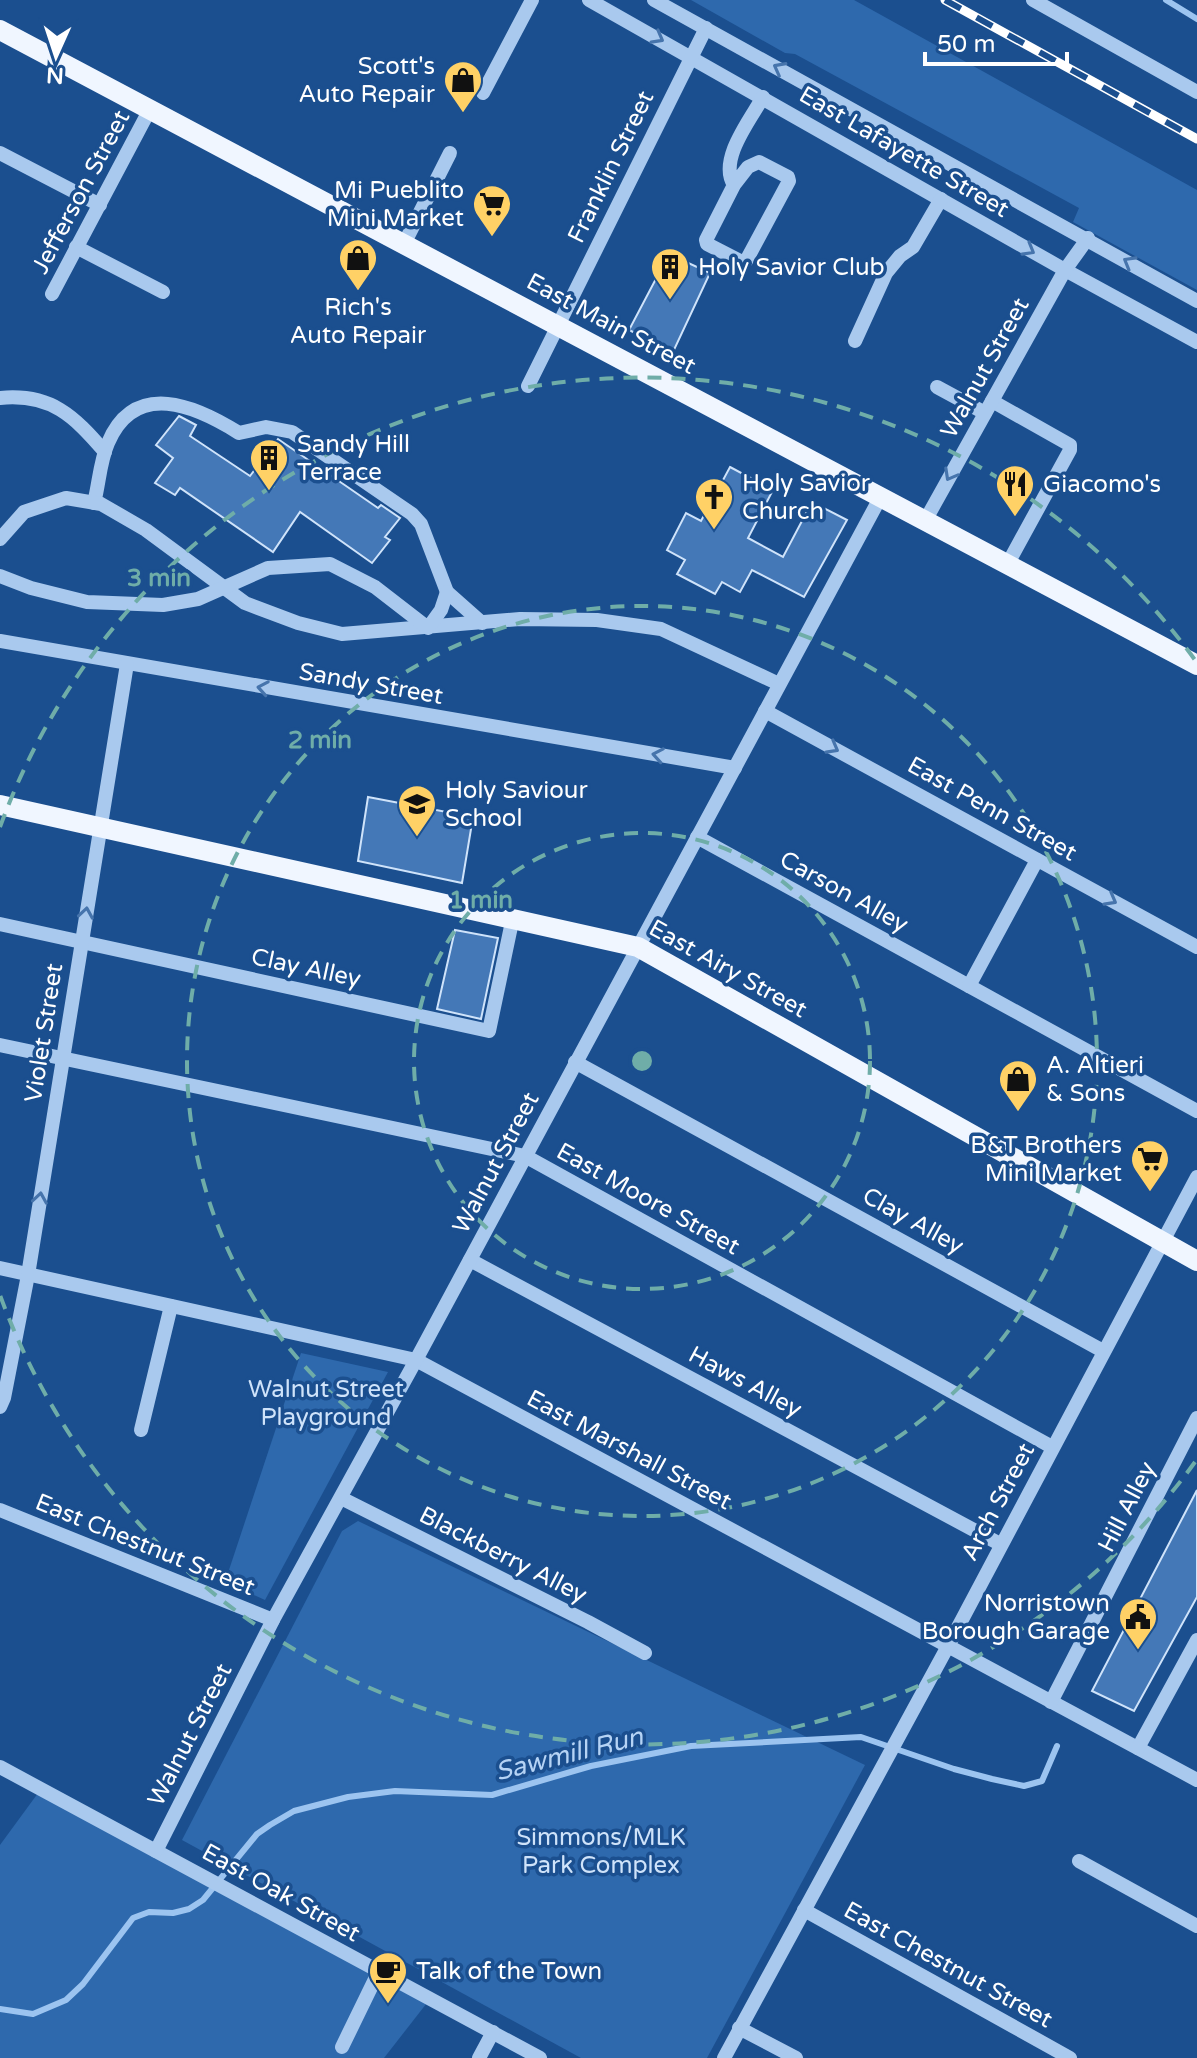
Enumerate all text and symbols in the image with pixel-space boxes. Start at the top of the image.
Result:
north arrow [16,16,96,96]
scale bar [925,16,1067,66]
one-way arrow [649,28,664,43]
text: 50 m [937,30,995,59]
place label: Scott's Auto Repair [299,52,436,109]
shop icon: Scott's Auto Repair [442,59,484,114]
text: N [46,62,65,88]
one-way arrow [774,62,788,78]
street label: East Lafayette Street [794,80,1014,224]
street label: Franklin Street [562,86,660,248]
street label: Jefferson Street [26,105,136,279]
place label: Mi Pueblito Mini Market [327,176,464,233]
supermarket icon: Mi Pueblito Mini Market [471,183,513,238]
shop icon: Rich's Auto Repair [337,237,379,292]
one-way arrow [1021,240,1035,256]
building icon: Holy Savior Club [649,246,691,301]
place label: Holy Savior Club [698,253,885,282]
one-way arrow [1123,256,1138,272]
street label: East Main Street [521,267,701,381]
place label: Rich's Auto Repair [290,293,427,350]
street label: Walnut Street [935,293,1035,443]
place label: Sandy Hill Terrace [297,430,410,487]
building icon: Sandy Hill Terrace [248,437,290,492]
restaurant icon: Giacomo's [994,463,1036,518]
one-way arrow [944,466,960,481]
place label: Holy Savior Church [742,469,871,526]
place label: Giacomo's [1043,470,1161,499]
church icon: Holy Savior Church [693,476,735,531]
text: 3 min [127,564,191,593]
street label: Sandy Street [297,657,445,711]
one-way arrow [257,680,270,697]
text: 2 min [288,726,352,755]
one-way arrow [825,739,840,754]
one-way arrow [651,747,664,764]
street label: East Penn Street [902,751,1082,867]
place label: Holy Saviour School [445,776,588,833]
school or university icon: Holy Saviour School [396,783,438,838]
street label: Carson Alley [775,845,913,939]
text: 1 min [449,886,513,915]
one-way arrow [1103,890,1117,905]
one-way arrow [76,906,93,920]
street label: East Airy Street [644,914,812,1024]
street label: Clay Alley [249,942,363,994]
street label: Violet Street [19,961,69,1105]
centre of rings [628,1047,656,1075]
place label: A. Altieri & Sons [1046,1051,1144,1108]
shop icon: A. Altieri & Sons [997,1058,1039,1113]
street label: Walnut Street [447,1087,545,1239]
place label: B&T Brothers Mini Market [970,1131,1122,1188]
street label: East Moore Street [551,1137,745,1261]
supermarket icon: B&T Brothers Mini Market [1129,1138,1171,1193]
street label: Clay Alley [857,1181,969,1261]
one-way arrow [31,1191,48,1204]
street label: Haws Alley [683,1340,807,1424]
park label: Walnut Street Playground [248,1375,404,1432]
street label: East Marshall Street [522,1384,736,1516]
street label: Arch Street [955,1438,1041,1566]
street label: Hill Alley [1092,1457,1162,1557]
street label: East Chestnut Street [31,1488,259,1602]
street label: Blackberry Alley [414,1500,592,1610]
place label: Norristown Borough Garage [922,1589,1110,1646]
public building icon: Norristown Borough Garage [1117,1596,1159,1651]
street label: Walnut Street [142,1659,238,1811]
water label: Sawmill Run [492,1720,647,1787]
park label: Simmons/MLK Park Complex [516,1823,686,1880]
street label: East Oak Street [197,1838,365,1948]
street label: East Chestnut Street [839,1896,1057,2034]
cafe icon: Talk of the Town [367,1950,409,2005]
place label: Talk of the Town [416,1957,602,1986]

